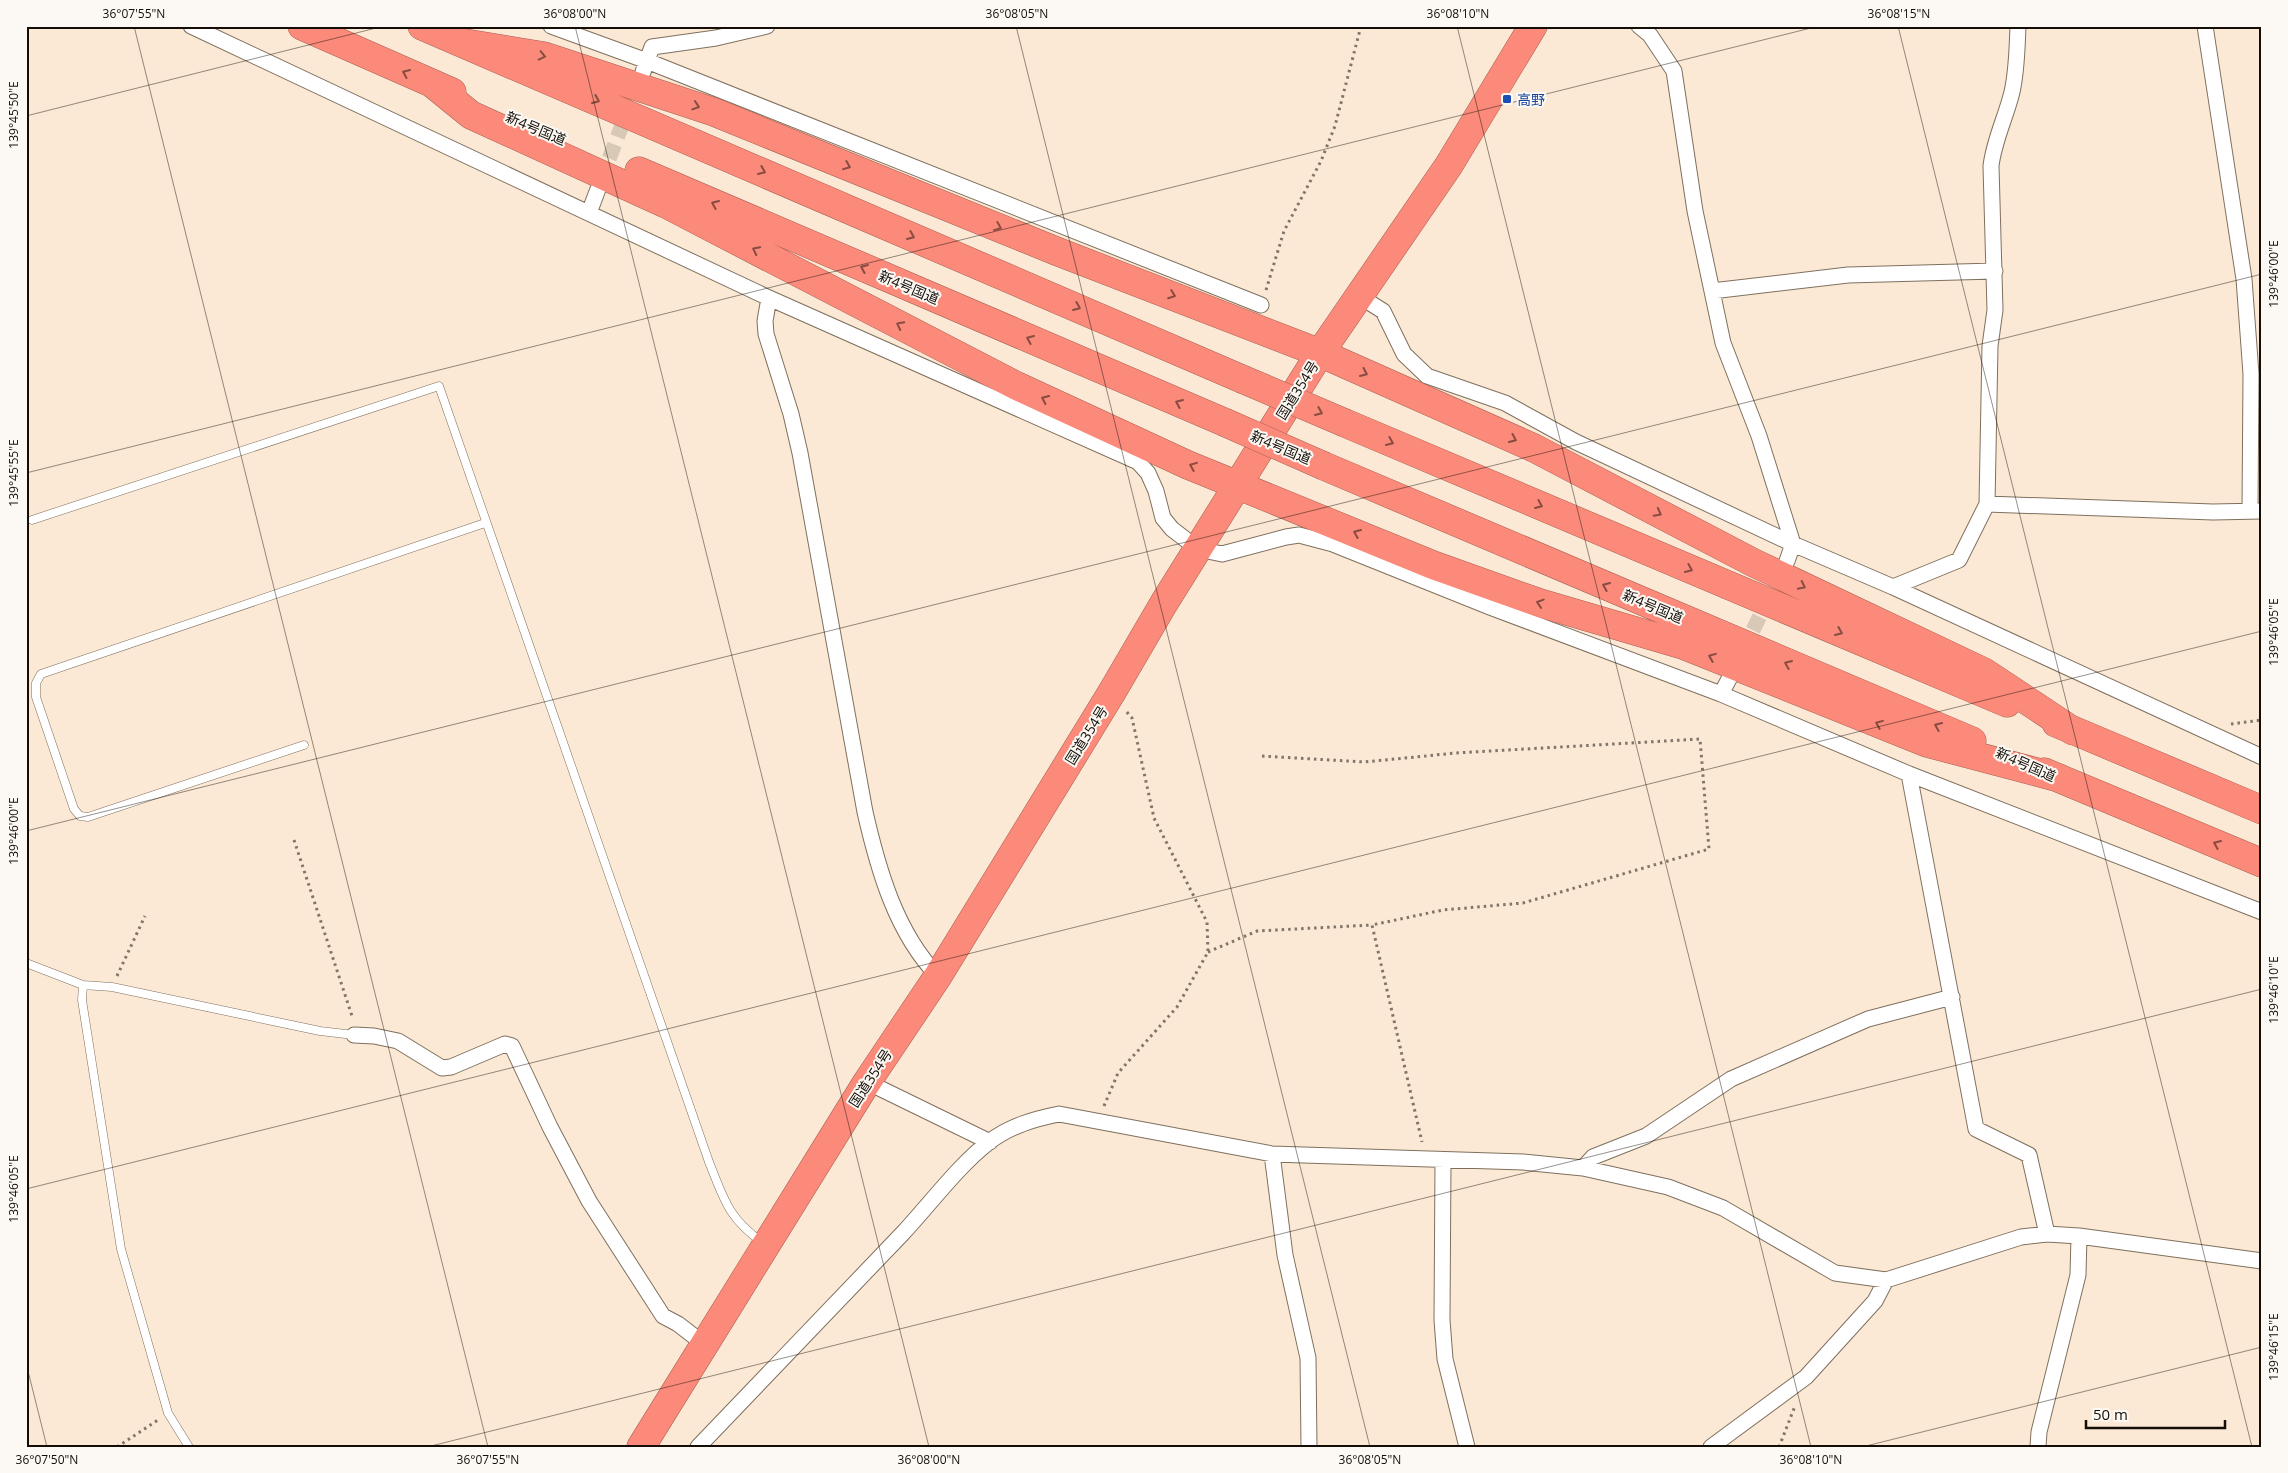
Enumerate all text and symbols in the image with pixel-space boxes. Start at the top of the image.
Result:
text: 36°07'55"N [103,5,165,22]
text: 36°08'00"N [544,5,606,22]
text: 36°08'05"N [986,5,1048,22]
text: 36°08'10"N [1427,5,1489,22]
text: 36°08'15"N [1868,5,1930,22]
one-way arrow [537,50,546,61]
one-way arrow [402,68,411,79]
text: 139°45'50"E [5,81,22,149]
place label: 高野 [1517,90,1545,109]
one-way arrow [591,93,600,104]
marker: 高野 [1501,93,1513,105]
one-way arrow [692,100,700,110]
street label: 新4号国道 [503,107,569,149]
one-way arrow [842,160,851,170]
one-way arrow [757,165,766,176]
one-way arrow [711,199,720,210]
one-way arrow [993,221,1002,231]
one-way arrow [906,229,915,240]
text: 139°46'00"E [2265,240,2282,308]
one-way arrow [752,246,761,256]
one-way arrow [860,264,869,274]
street label: 新4号国道 [876,266,942,308]
one-way arrow [1167,289,1175,299]
one-way arrow [1072,301,1081,312]
one-way arrow [896,321,905,331]
one-way arrow [1026,335,1035,345]
street label: 国道354号 [1271,357,1323,423]
one-way arrow [1359,366,1368,377]
one-way arrow [1041,394,1050,405]
one-way arrow [1175,399,1184,410]
one-way arrow [1314,405,1323,416]
street label: 新4号国道 [1248,426,1314,468]
one-way arrow [1508,432,1517,443]
one-way arrow [1385,436,1394,446]
text: 139°45'55"E [5,439,22,507]
one-way arrow [1189,462,1198,473]
one-way arrow [1535,500,1543,510]
one-way arrow [1652,507,1661,517]
one-way arrow [1353,529,1362,540]
one-way arrow [1684,562,1693,573]
one-way arrow [1797,580,1806,590]
one-way arrow [1602,582,1611,593]
street label: 新4号国道 [1620,585,1686,627]
text: 139°46'05"E [2265,598,2282,666]
one-way arrow [1537,599,1545,609]
one-way arrow [1834,626,1843,637]
one-way arrow [1708,653,1717,663]
one-way arrow [1784,659,1793,670]
street label: 国道354号 [1060,702,1112,768]
one-way arrow [1875,720,1884,730]
one-way arrow [1934,722,1943,733]
street label: 新4号国道 [1993,742,2059,786]
text: 139°46'00"E [5,797,22,865]
one-way arrow [2213,840,2222,850]
text: 139°46'10"E [2265,956,2282,1024]
street label: 国道354号 [844,1045,896,1111]
text: 139°46'05"E [5,1155,22,1223]
text: 139°46'15"E [2265,1313,2282,1381]
scale bar [2086,1398,2224,1430]
text: 50 m [2093,1404,2128,1424]
text: 36°07'50"N [16,1451,78,1468]
text: 36°07'55"N [457,1451,519,1468]
text: 36°08'00"N [898,1451,960,1468]
text: 36°08'05"N [1339,1451,1401,1468]
text: 36°08'10"N [1780,1451,1842,1468]

